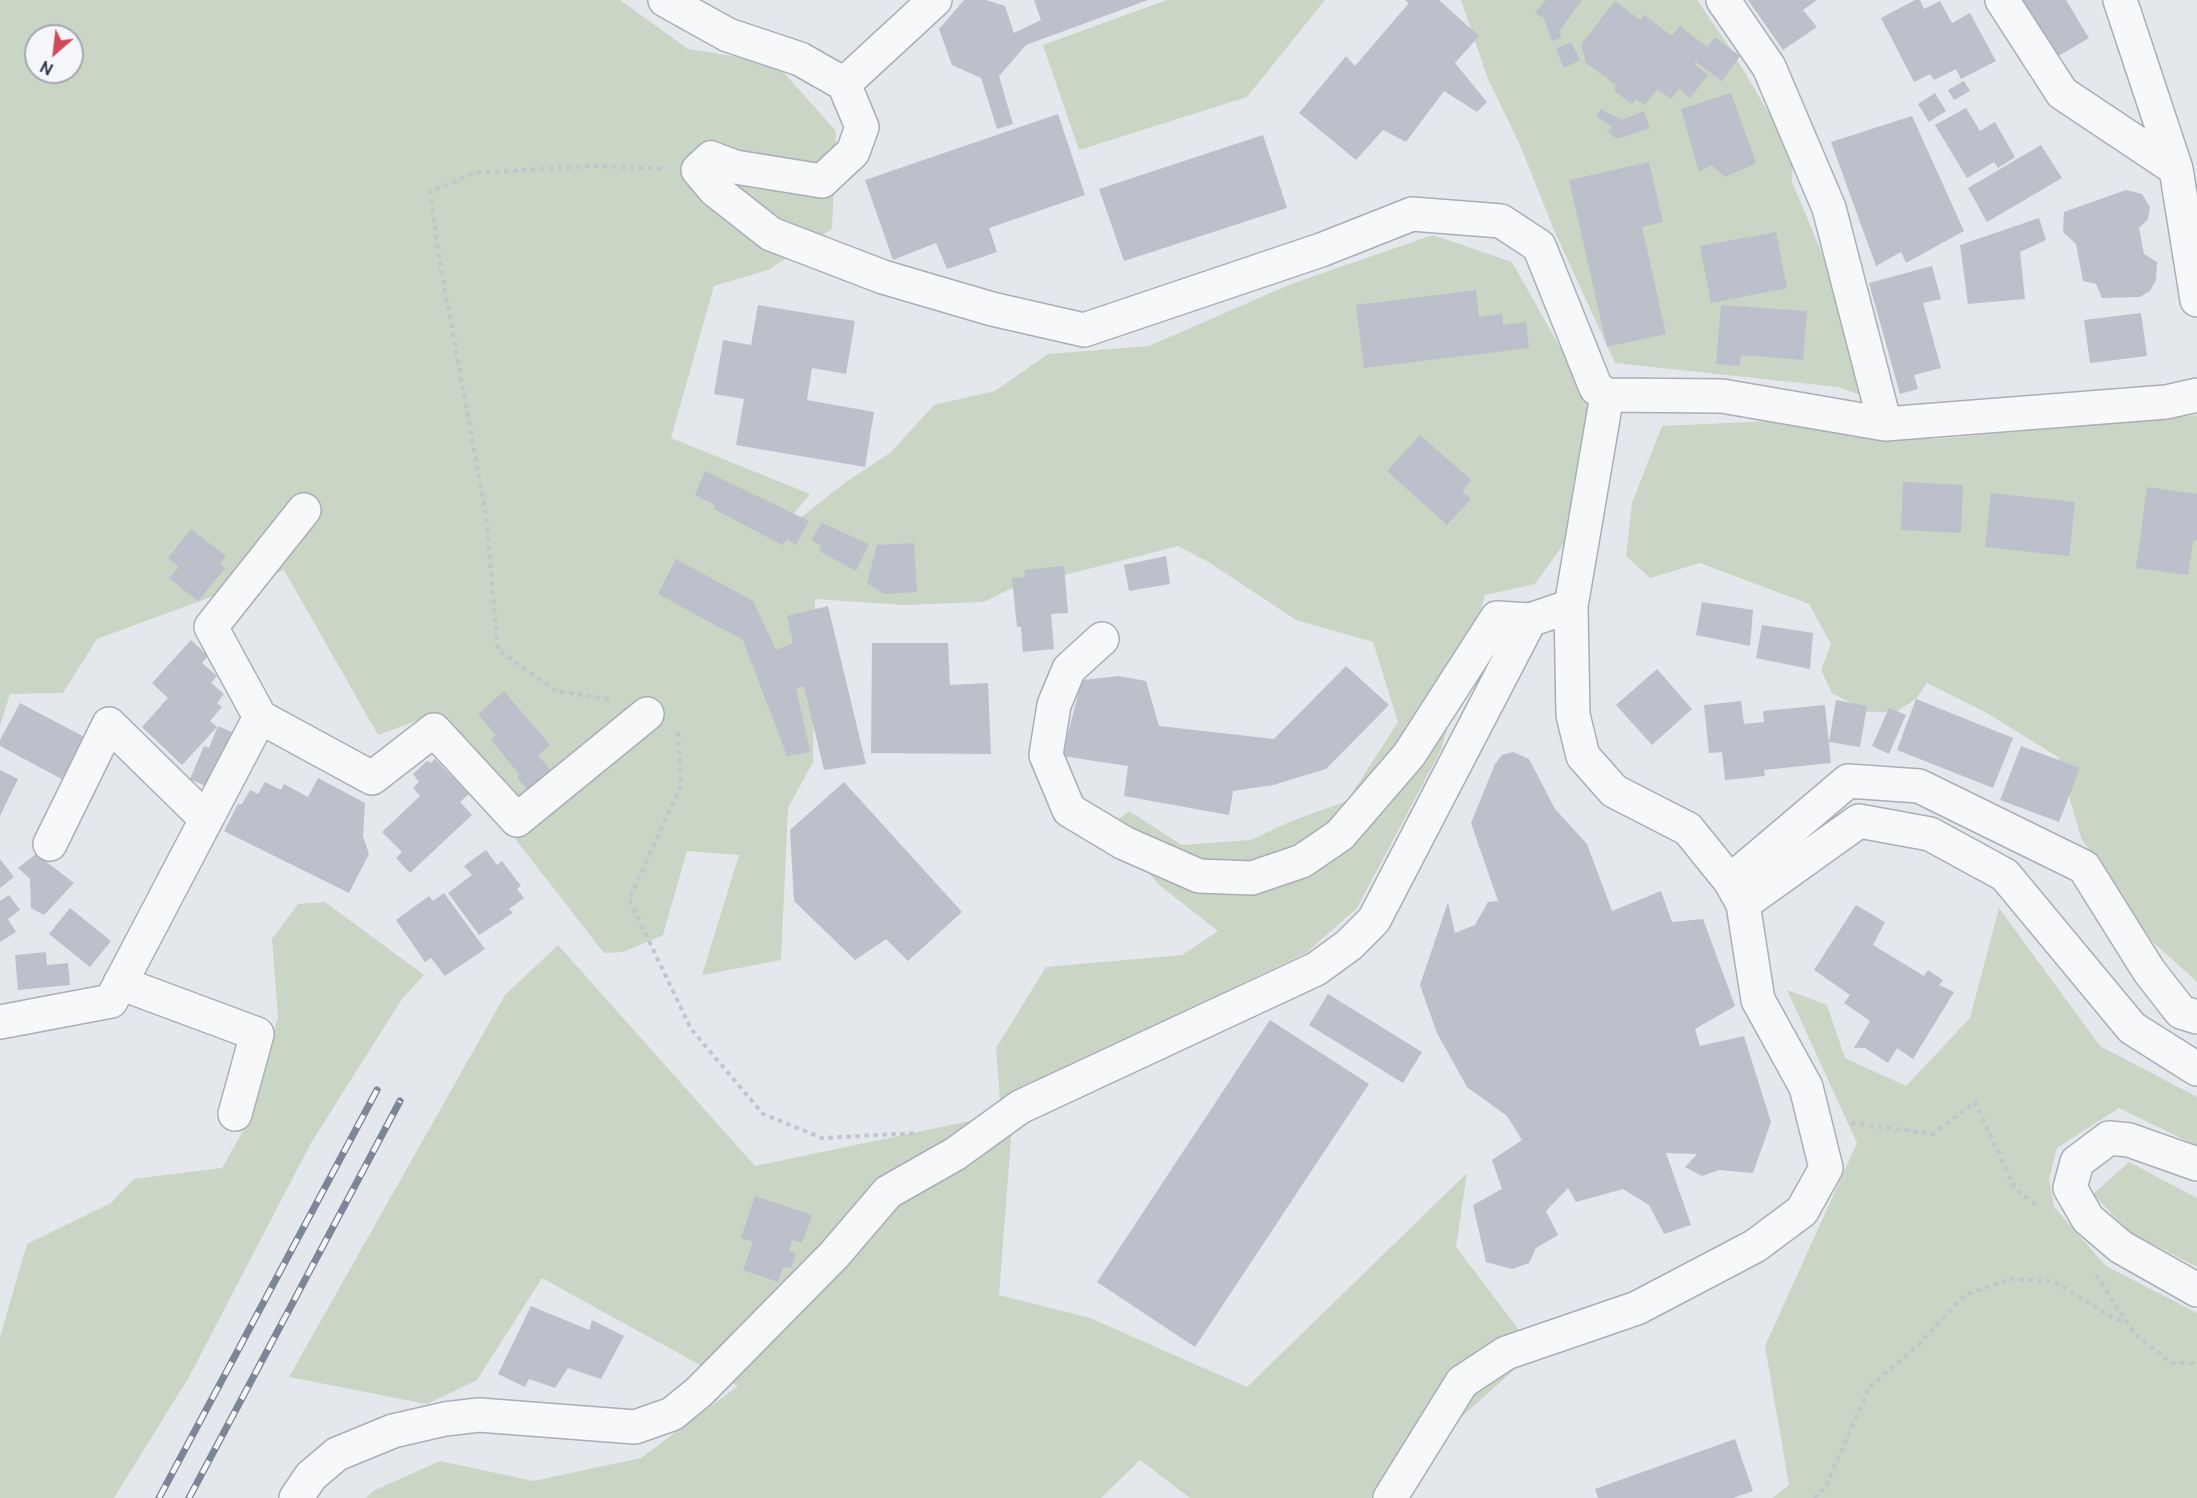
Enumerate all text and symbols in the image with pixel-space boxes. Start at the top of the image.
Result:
north arrow [24,24,84,84]
text: N [37,57,56,79]

